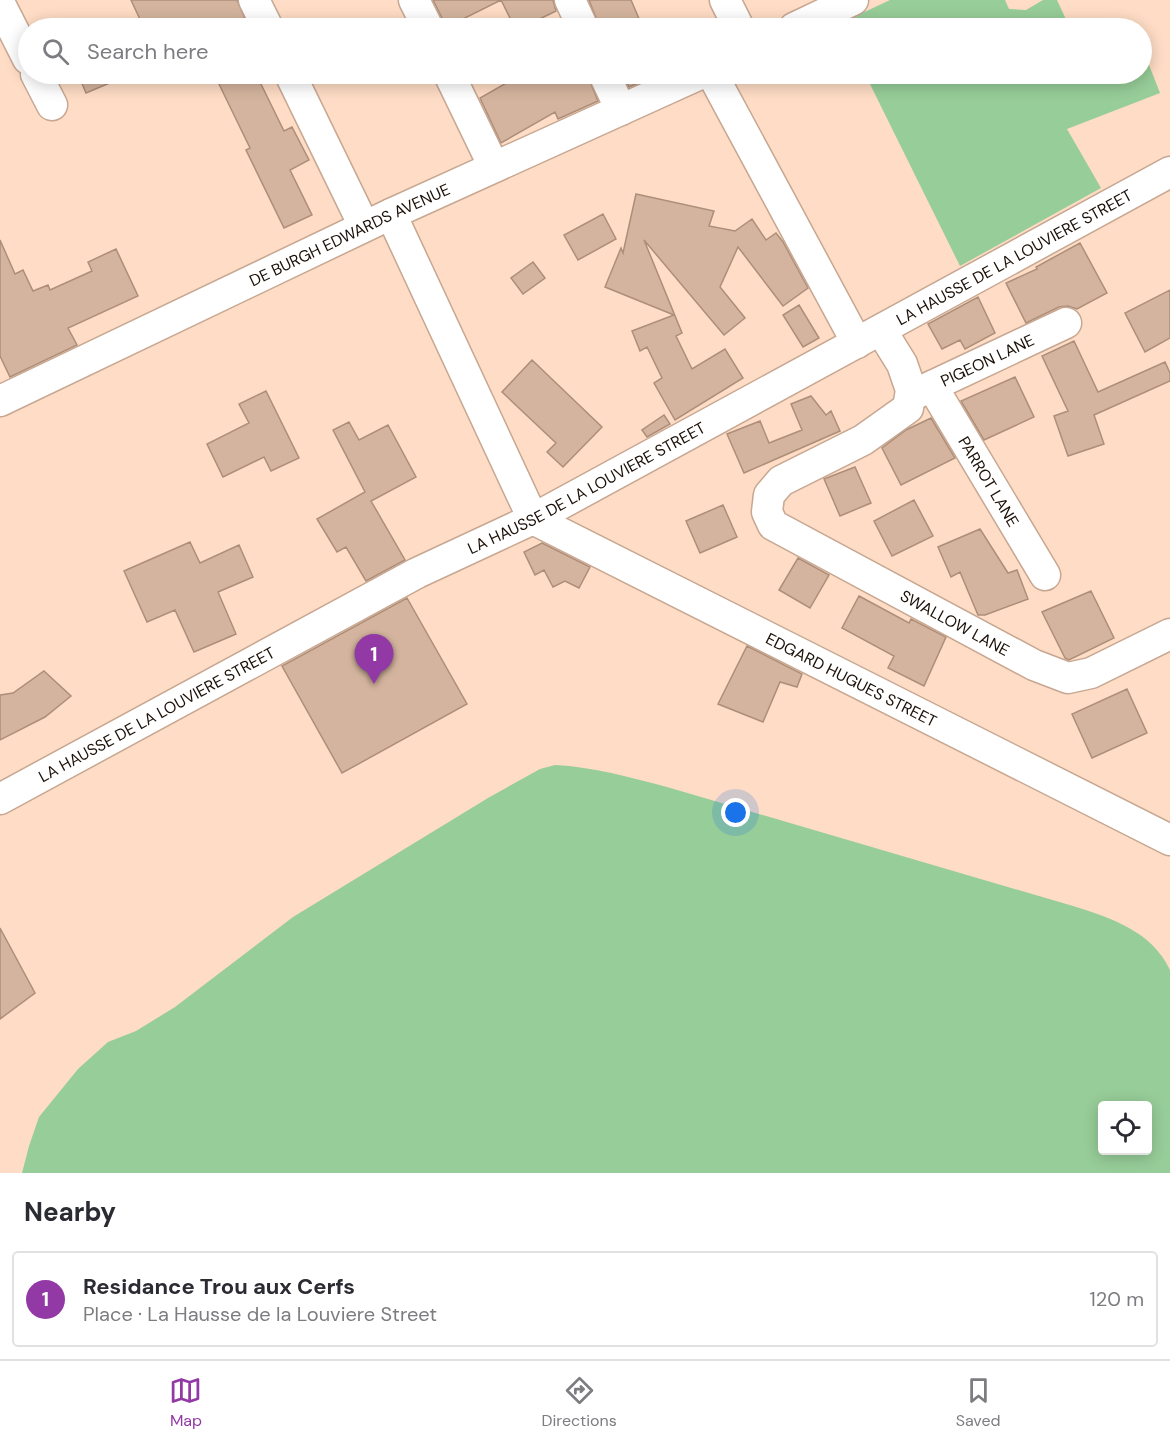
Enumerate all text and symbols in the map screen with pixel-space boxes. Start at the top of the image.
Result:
search box [18,18,1152,84]
icon: search [39,35,72,68]
text: Search here [87,37,208,66]
street label: DE BURGH EDWARDS AVENUE [246,179,453,291]
street label: LA HAUSSE DE LA LOUVIERE STREET [893,185,1136,330]
street label: PIGEON LANE [937,330,1038,392]
street label: LA HAUSSE DE LA LOUVIERE STREET [464,417,709,559]
street label: PARROT LANE [953,432,1024,531]
street label: SWALLOW LANE [897,585,1013,661]
street label: EDGARD HUGUES STREET [762,628,940,732]
pin: 1 [354,634,394,684]
street label: LA HAUSSE DE LA LOUVIERE STREET [35,642,279,787]
your location [721,798,750,827]
map controls [1098,1101,1152,1155]
button: locate [1098,1101,1152,1155]
text: Nearby [24,1195,116,1229]
text: Residance Trou aux Cerfs [83,1272,355,1301]
text: 1 [42,1286,49,1312]
text: 120 m [1090,1286,1144,1312]
text: Place · La Hausse de la Louviere Street [83,1301,437,1327]
tab: Map [169,1374,202,1431]
tab: Directions [541,1374,617,1431]
tab: Saved [956,1374,1001,1431]

